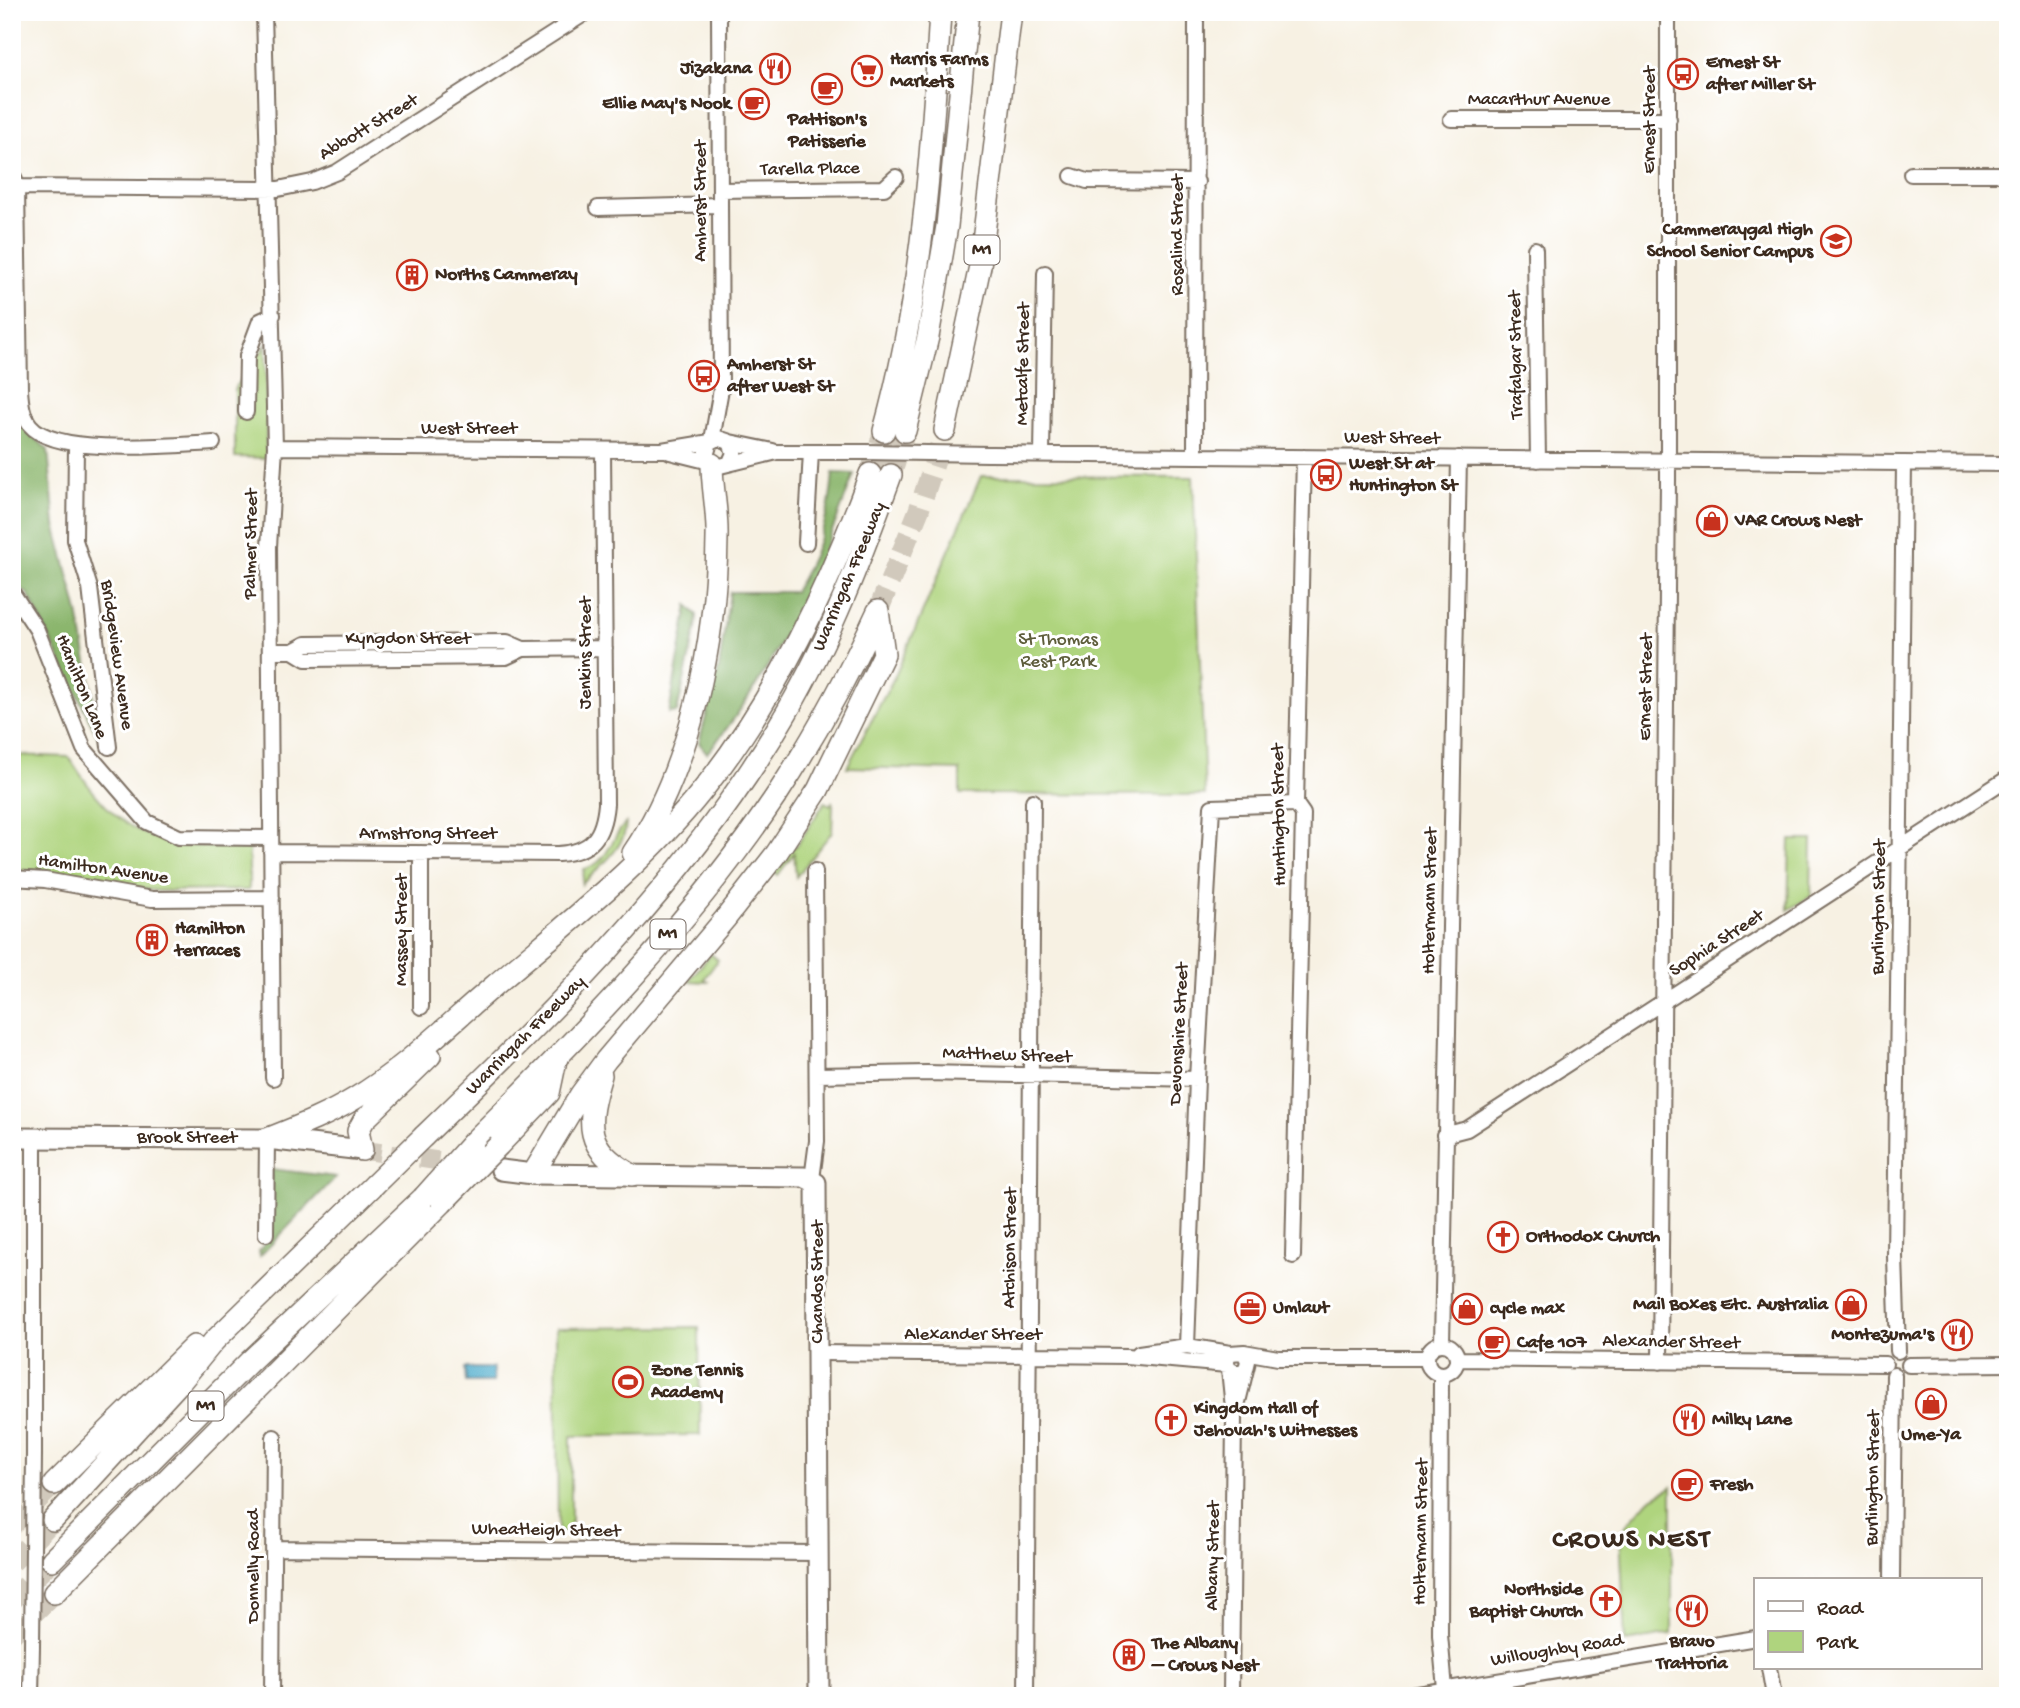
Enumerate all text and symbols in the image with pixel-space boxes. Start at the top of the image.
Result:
place label: Harris Farms Markets [890,49,989,94]
restaurant icon: Jizakana [758,52,792,86]
place label: Ernest St after Miller St [1705,52,1817,97]
supermarket icon: Harris Farms Markets [850,54,884,88]
bus stop icon: Ernest St after Miller St [1666,57,1700,91]
place label: Jizakana [679,58,753,81]
street label: Ernest Street [1639,64,1662,174]
cafe icon: Pattison's Patisserie [810,72,844,106]
cafe icon: Ellie May's Nook [737,87,771,121]
street label: Abbott Street [315,88,425,167]
street label: Macarthur Avenue [1468,89,1611,112]
place label: Ellie May's Nook [602,93,734,116]
place label: Pattison's Patisserie [787,109,867,154]
street label: Amherst Street [690,138,713,262]
street label: Tarella Place [759,158,860,182]
street label: Rosalind Street [1167,172,1190,296]
place label: Cammeraygal High School Senior Campus [1647,219,1814,264]
school or university icon: Cammeraygal High School Senior Campus [1819,224,1853,258]
road number: M1 [964,236,1000,264]
building icon: Norths Cammeray [395,258,429,292]
place label: Norths Cammeray [435,264,578,287]
street label: Trafalgar Street [1504,288,1530,420]
street label: Metcalfe Street [1011,300,1037,426]
place label: Amherst St after West St [726,354,836,399]
bus stop icon: Amherst St after West St [687,359,721,393]
street label: West Street [421,418,519,441]
street label: West Street [1344,427,1442,451]
place label: West St at Huntington St [1348,453,1459,498]
bus stop icon: West St at Huntington St [1309,458,1343,492]
street label: Palmer Street [240,486,265,600]
street label: Warringah Freeway [808,498,892,655]
shop icon: VAR Crows Nest [1695,504,1729,538]
place label: VAR Crows Nest [1734,510,1864,533]
street label: Bridgeview Avenue [94,578,138,732]
street label: Jenkins Street [575,594,598,709]
street label: Kyngdon Street [346,628,473,651]
park label: St Thomas Rest Park [1018,629,1099,674]
street label: Hamilton Lane [50,631,112,743]
street label: Ernest Street [1635,631,1659,741]
street label: Huntington Street [1267,741,1293,886]
street label: Armstrong Street [359,823,499,846]
street label: Holtermann Street [1418,825,1444,974]
street label: Burlington Street [1867,837,1893,976]
street label: Hamilton Avenue [36,849,170,891]
street label: Massey Street [391,872,414,986]
street label: Sophia Street [1665,904,1770,983]
place label: Hamilton terraces [173,918,246,963]
road number: M1 [650,919,686,948]
building icon: Hamilton terraces [135,923,169,957]
street label: Devonshire Street [1165,960,1195,1108]
street label: Warringah Freeway [461,971,591,1101]
street label: Matthew Street [942,1042,1074,1070]
street label: Brook Street [136,1127,239,1150]
street label: Atchison Street [998,1185,1024,1309]
street label: Chandos Street [807,1218,830,1344]
church icon: Orthodox Church [1486,1220,1520,1254]
place label: Orthodox Church [1526,1226,1661,1249]
shop icon: Mail Boxes Etc. Australia [1834,1288,1868,1322]
office icon: Umlaut [1233,1291,1267,1325]
shop icon: cycle max [1450,1292,1484,1326]
place label: Mail Boxes Etc. Australia [1633,1294,1829,1317]
place label: Umlaut [1273,1297,1331,1320]
place label: cycle max [1490,1298,1566,1321]
restaurant icon: Montezuma's [1940,1318,1974,1352]
street label: Alexander Street [904,1324,1044,1347]
place label: Montezuma's [1831,1324,1935,1347]
cafe icon: Cafe 107 [1477,1326,1511,1360]
street label: Alexander Street [1602,1330,1742,1356]
place label: Cafe 107 [1516,1332,1587,1355]
place label: Zone Tennis Academy [650,1360,744,1405]
sports icon: Zone Tennis Academy [611,1365,645,1399]
shop icon: Ume-Ya [1914,1387,1948,1421]
road number: M1 [188,1392,224,1420]
place label: Kingdom Hall of Jehovah's Witnesses [1193,1398,1358,1443]
church icon: Kingdom Hall of Jehovah's Witnesses [1154,1403,1188,1437]
restaurant icon: Milky Lane [1672,1403,1706,1437]
street label: Burlington Street [1861,1408,1887,1547]
place label: Milky Lane [1712,1409,1793,1432]
place label: Ume-Ya [1901,1424,1962,1447]
street label: Holtermann Street [1409,1456,1435,1605]
cafe icon: Fresh [1670,1468,1704,1502]
place label: Fresh [1709,1474,1754,1497]
street label: Albany Street [1202,1499,1226,1611]
street label: Donnelly Road [243,1507,266,1625]
street label: Wheatleigh Street [471,1518,623,1544]
district label: CROWS NEST [1553,1526,1711,1557]
legend [1754,1578,1982,1670]
place label: Northside Baptist Church [1468,1579,1584,1624]
church icon: Northside Baptist Church [1589,1584,1623,1618]
restaurant icon: Bravo Trattoria [1675,1594,1709,1628]
text: Road [1817,1598,1865,1623]
street label: Willoughby Road [1489,1629,1627,1673]
place label: Bravo Trattoria [1654,1631,1729,1676]
text: Park [1816,1632,1860,1657]
place label: The Albany – Crows Nest [1150,1633,1260,1678]
building icon: The Albany – Crows Nest [1112,1638,1146,1672]

